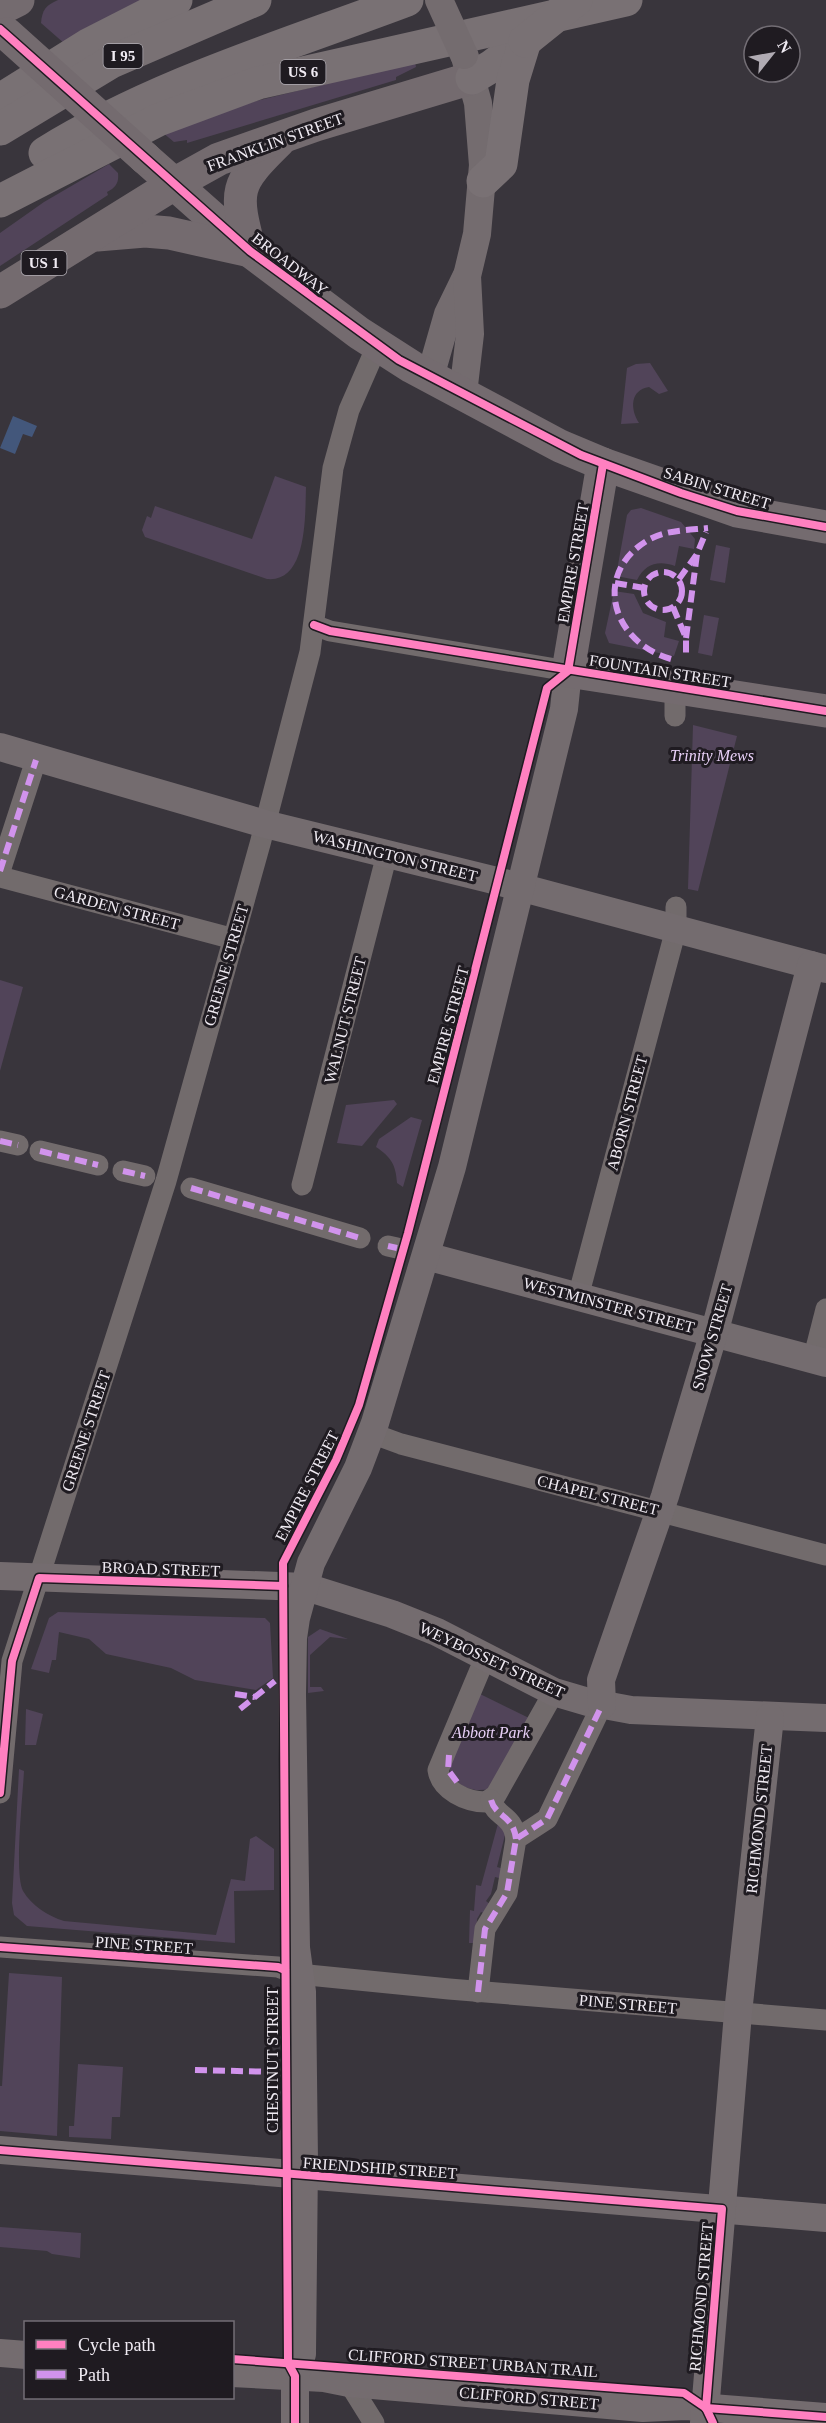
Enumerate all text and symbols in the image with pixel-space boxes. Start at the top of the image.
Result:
north arrow [742,24,802,84]
text: N [774,37,795,56]
road number: I 95 [104,44,142,68]
road number: US 6 [280,60,326,84]
street label: FRANKLIN STREET [205,109,346,175]
street label: BROADWAY [249,229,331,299]
road number: US 1 [22,251,66,275]
street label: SABIN STREET [662,464,773,512]
street label: EMPIRE STREET [554,502,592,624]
street label: FOUNTAIN STREET [588,651,732,691]
park label: Trinity Mews [670,747,754,765]
street label: WASHINGTON STREET [311,827,479,885]
street label: GARDEN STREET [52,883,182,933]
street label: GREENE STREET [200,902,252,1028]
street label: WALNUT STREET [321,955,369,1085]
street label: EMPIRE STREET [424,964,472,1086]
street label: ABORN STREET [603,1053,651,1173]
street label: WESTMINSTER STREET [522,1274,697,1336]
street label: SNOW STREET [689,1282,735,1392]
street label: GREENE STREET [58,1368,114,1493]
street label: EMPIRE STREET [272,1428,342,1544]
street label: CHAPEL STREET [536,1472,661,1518]
street label: BROAD STREET [101,1558,221,1580]
street label: WEYBOSSET STREET [417,1619,568,1701]
park label: Abbott Park [451,1724,531,1741]
street label: RICHMOND STREET [743,1743,775,1894]
street label: PINE STREET [94,1933,194,1957]
street label: CHESTNUT STREET [264,1987,281,2133]
street label: PINE STREET [578,1991,678,2017]
street label: FRIENDSHIP STREET [302,2154,458,2182]
street label: RICHMOND STREET [686,2221,716,2372]
legend [24,2321,234,2399]
text: Cycle path [78,2335,155,2355]
street label: CLIFFORD STREET URBAN TRAIL [347,2346,599,2380]
text: Path [78,2365,110,2385]
street label: CLIFFORD STREET [459,2383,600,2413]

